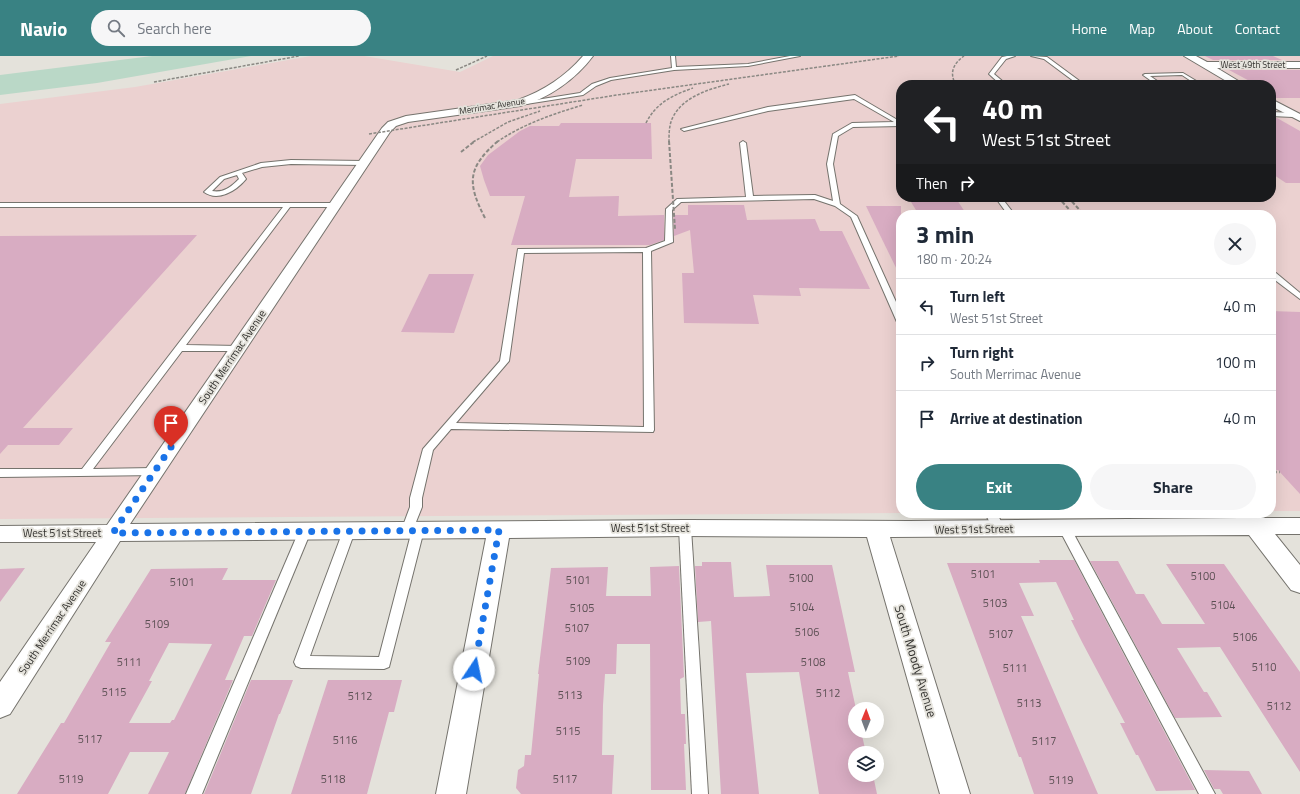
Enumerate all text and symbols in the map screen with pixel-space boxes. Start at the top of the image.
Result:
search box [91,10,371,46]
text: Navio [20,14,67,43]
icon: search [105,17,127,39]
text: Search here [137,17,212,40]
text: Home [1072,18,1107,39]
text: Map [1129,18,1155,39]
text: About [1177,18,1213,39]
text: Contact [1235,18,1280,39]
street label: West 49th Street [1221,58,1286,71]
text: 40 m [982,87,1043,130]
street label: Merrimac Avenue [458,94,526,117]
icon: left [916,96,968,148]
text: West 51st Street [982,126,1111,153]
text: Then [916,172,948,195]
icon: right [956,172,978,194]
text: 3 min [916,216,974,252]
button: close [1214,223,1256,265]
text: 180 m · 20:24 [916,249,992,269]
text: Turn left [950,285,1005,308]
text: 40 m [1223,295,1256,318]
icon: left [916,296,938,318]
street label: South Merrimac Avenue [194,306,270,407]
text: West 51st Street [950,308,1043,328]
text: Turn right [950,341,1014,364]
text: 100 m [1215,351,1256,374]
icon: right [916,352,938,374]
text: South Merrimac Avenue [950,364,1081,384]
pin [154,406,188,447]
text: Arrive at destination [950,407,1083,430]
text: 40 m [1223,407,1256,430]
icon: arrive [916,408,938,430]
icon: arrive [160,412,182,434]
button: Exit [916,464,1082,510]
button: Share [1090,464,1256,510]
street label: West 51st Street [611,520,689,536]
street label: West 51st Street [935,520,1014,538]
street label: West 51st Street [23,525,101,541]
house number: 5101 [971,566,995,582]
house number: 5100 [1191,568,1215,584]
house number: 5100 [789,570,813,586]
house number: 5101 [566,572,590,588]
house number: 5101 [170,574,194,590]
street label: South Merrimac Avenue [14,576,90,677]
house number: 5103 [983,595,1007,611]
house number: 5104 [1211,597,1235,613]
house number: 5104 [790,599,814,615]
house number: 5105 [570,600,594,616]
street label: South Moody Avenue [889,602,943,720]
house number: 5109 [145,616,169,632]
house number: 5107 [565,620,589,636]
house number: 5106 [795,624,819,640]
house number: 5107 [989,626,1013,642]
house number: 5106 [1233,629,1257,645]
position arrow [453,649,495,691]
house number: 5109 [566,653,590,669]
house number: 5111 [117,654,141,670]
house number: 5108 [801,654,825,670]
house number: 5110 [1252,659,1276,675]
house number: 5111 [1003,660,1027,676]
house number: 5115 [102,684,126,700]
house number: 5112 [816,685,840,701]
house number: 5113 [558,687,582,703]
house number: 5112 [348,688,372,704]
house number: 5113 [1017,695,1041,711]
house number: 5112 [1267,698,1291,714]
north arrow [848,702,884,738]
map controls [848,702,884,782]
house number: 5115 [556,723,580,739]
house number: 5117 [78,731,102,747]
house number: 5116 [333,732,357,748]
house number: 5117 [1032,733,1056,749]
button: layers [848,746,884,782]
house number: 5119 [59,771,83,787]
house number: 5118 [321,771,345,787]
house number: 5117 [553,771,577,787]
house number: 5119 [1049,772,1073,788]

